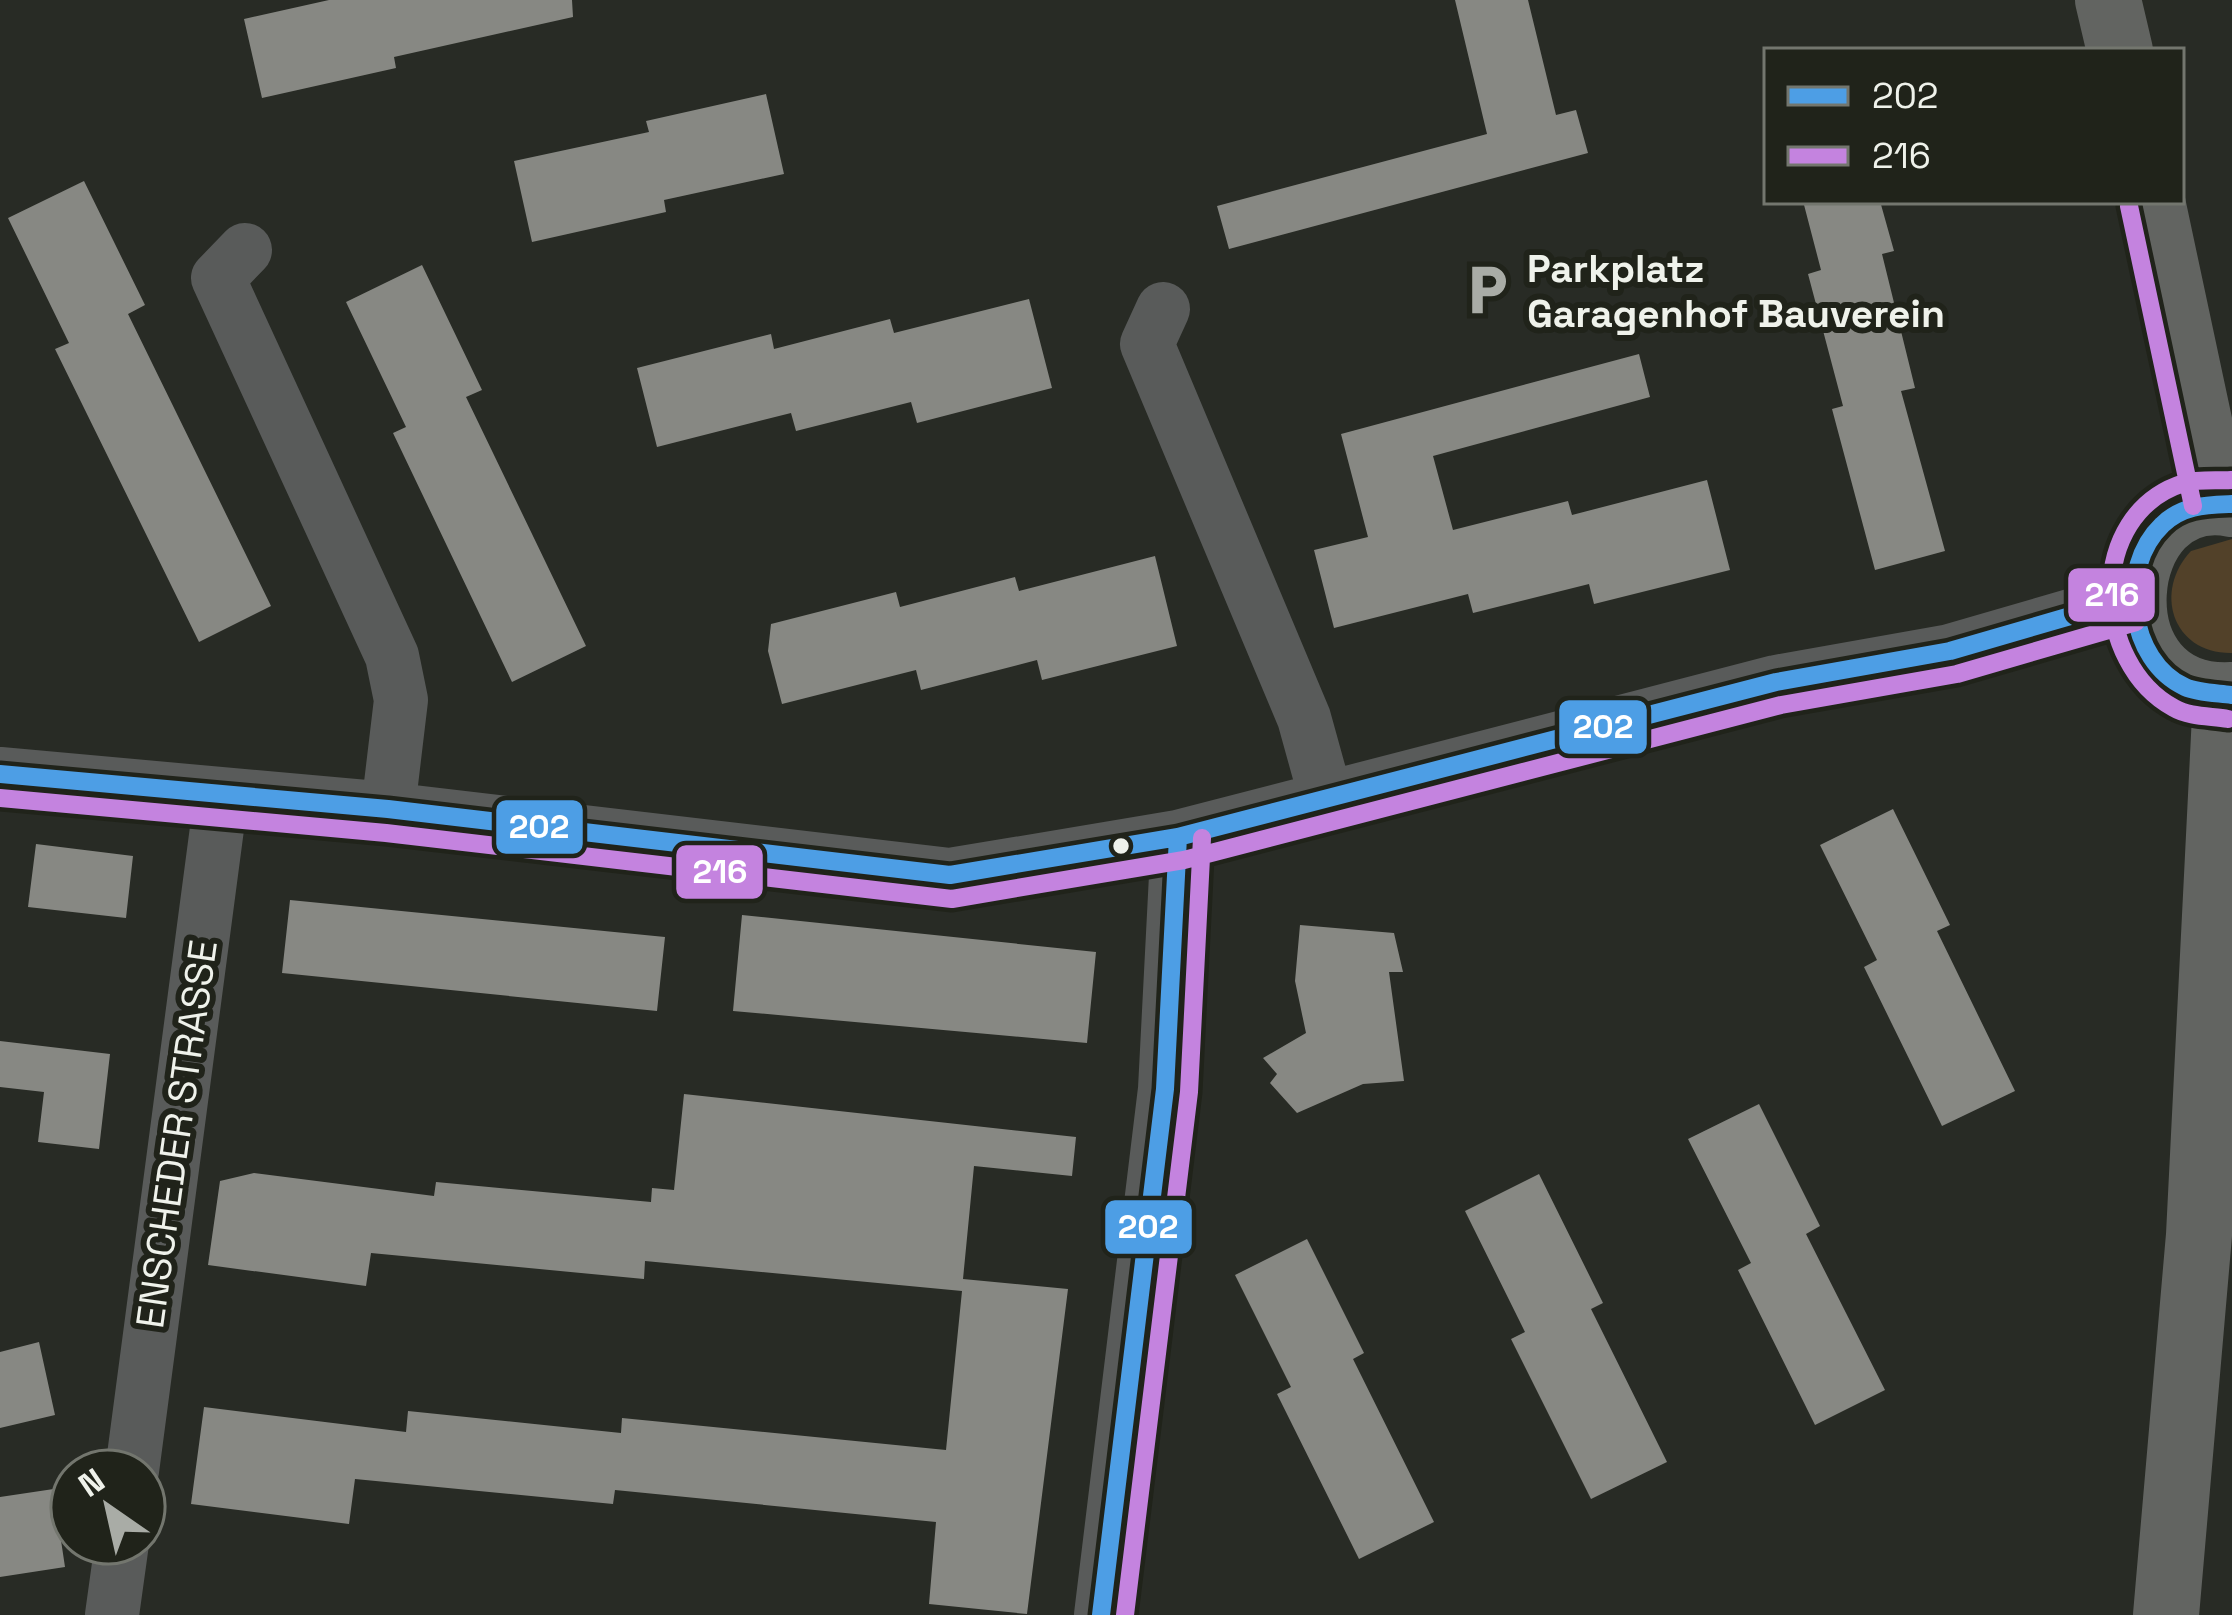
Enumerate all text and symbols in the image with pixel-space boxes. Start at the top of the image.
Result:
legend [1764,48,2184,204]
text: 202 [1872,73,1939,119]
text: 216 [1872,133,1931,179]
place label: Parkplatz Garagenhof Bauverein [1527,244,1945,338]
parking icon: Parkplatz Garagenhof Bauverein [1458,261,1516,319]
line badge: 216 [2066,566,2157,624]
text: 216 [2085,574,2139,616]
line badge: 202 [1557,698,1649,756]
text: 202 [1573,706,1633,748]
line badge: 202 [494,798,585,856]
text: 202 [509,806,569,848]
unlabelled marker [1110,835,1132,857]
line badge: 216 [674,843,765,901]
text: 216 [693,851,747,893]
street label: ENSCHEDER STRASSE [125,937,228,1331]
line badge: 202 [1103,1198,1194,1256]
text: 202 [1118,1206,1178,1248]
north arrow [48,1447,168,1567]
text: N [71,1459,113,1507]

